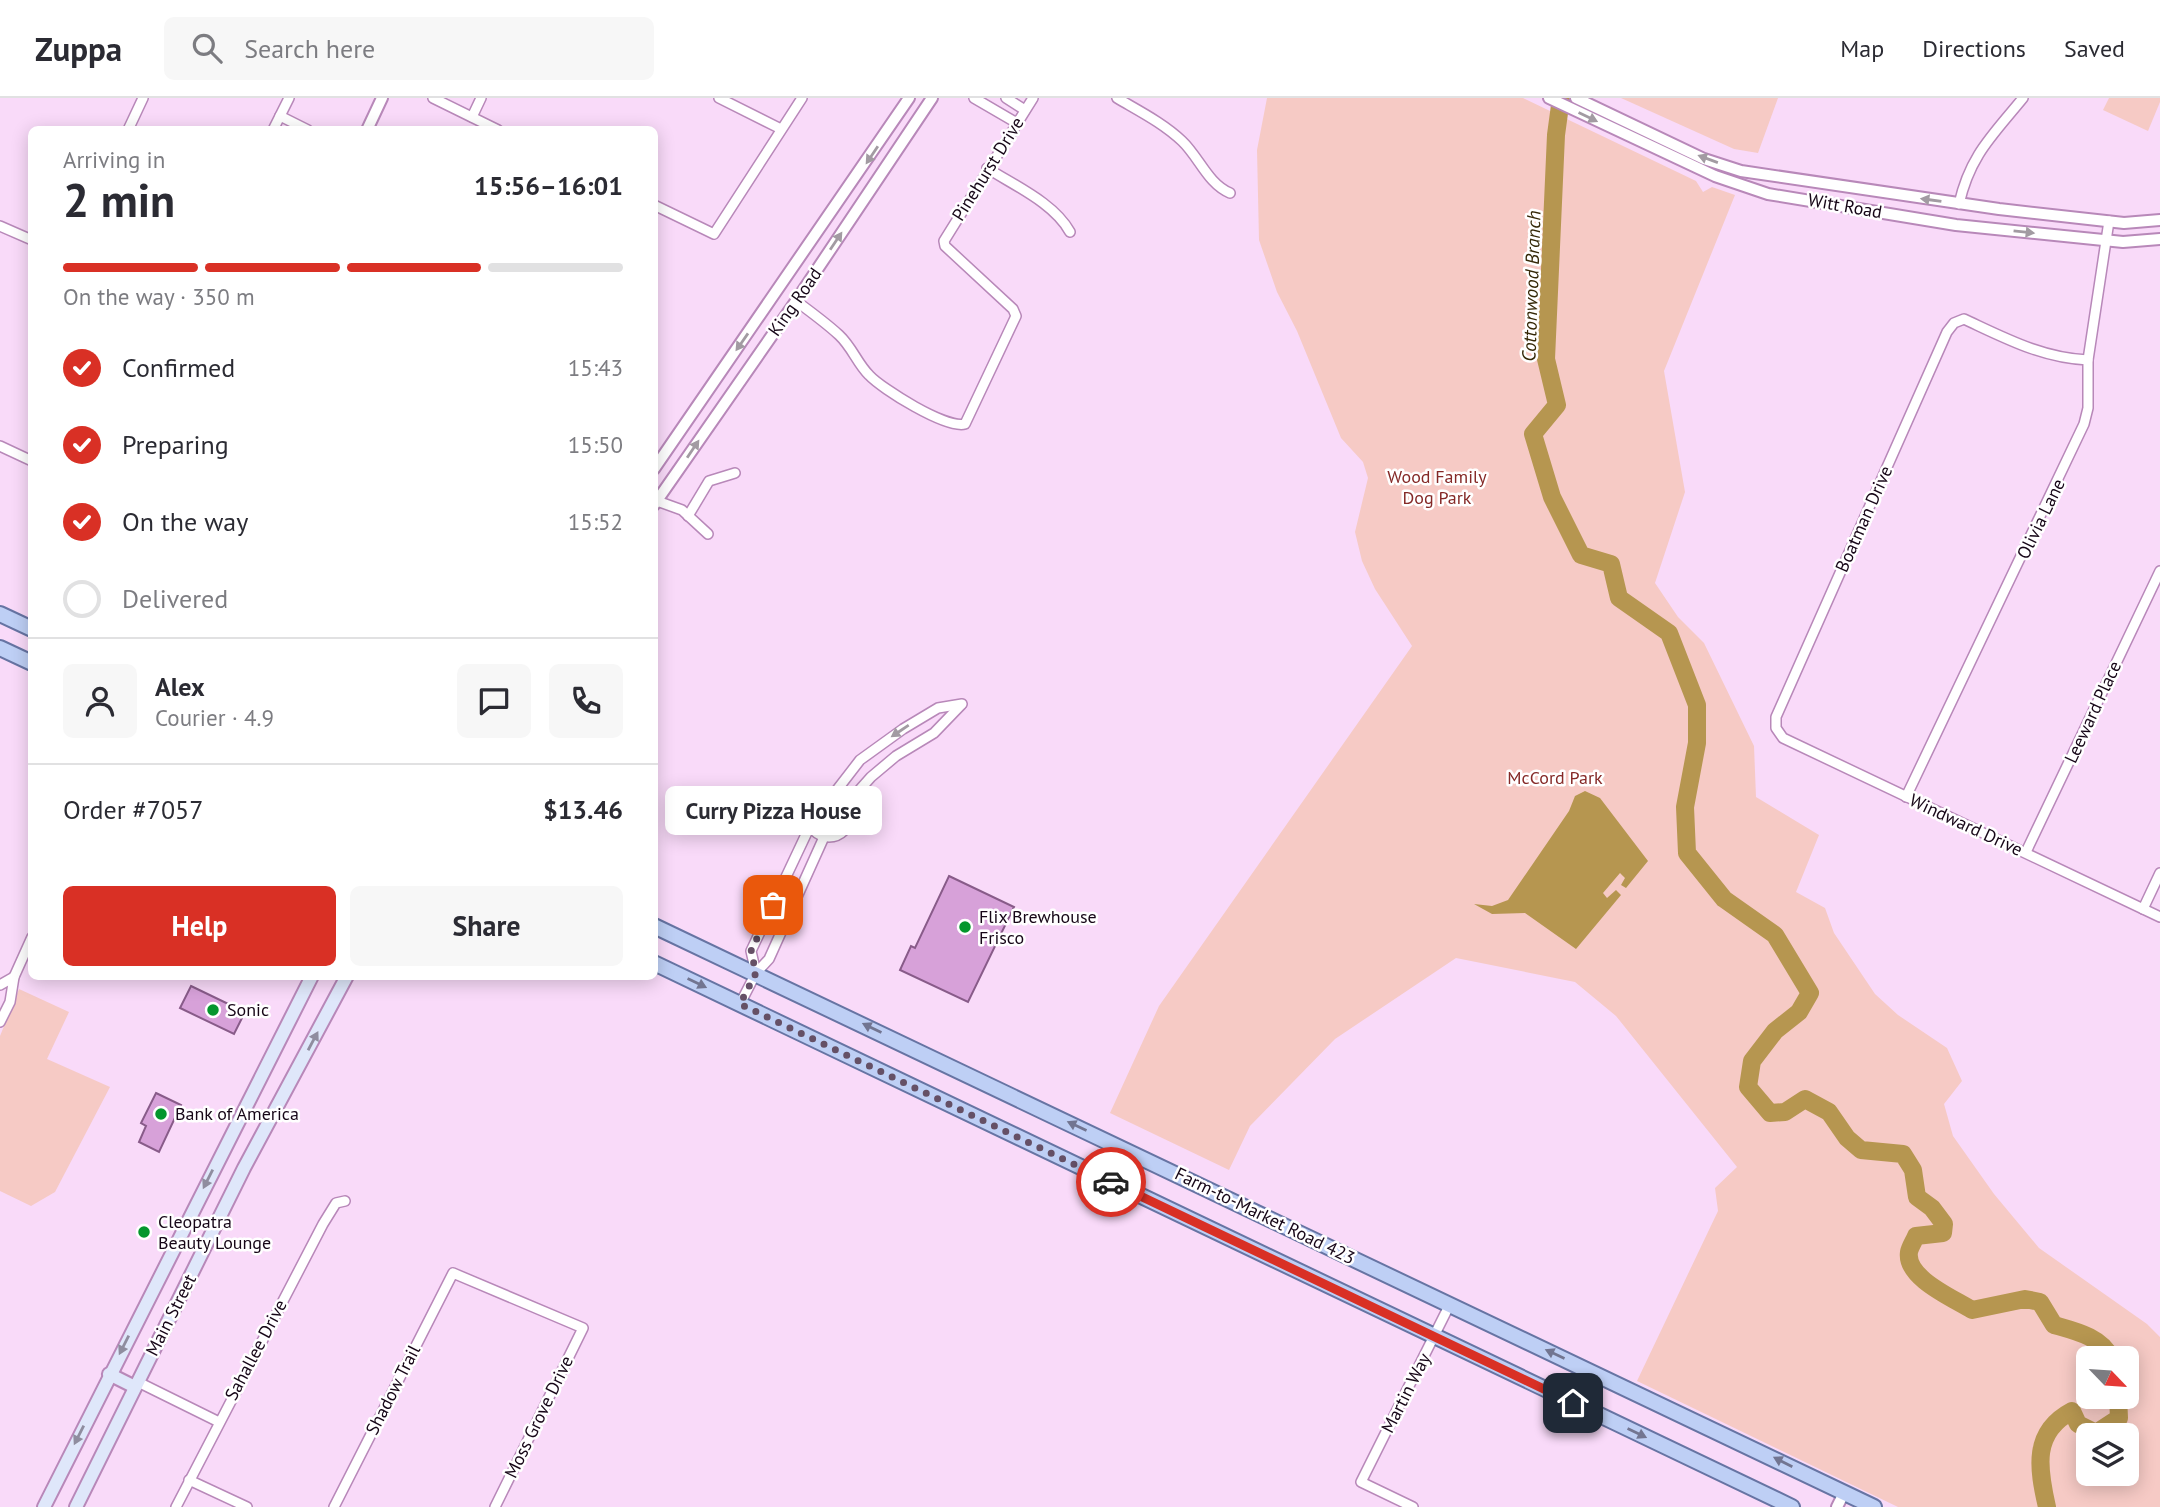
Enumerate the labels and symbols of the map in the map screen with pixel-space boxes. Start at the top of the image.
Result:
one-way arrow [1578,111,1598,123]
street label: Pinehurst Drive [946,112,1029,225]
one-way arrow [865,146,879,164]
one-way arrow [1697,153,1718,164]
street label: Witt Road [1806,188,1884,223]
one-way arrow [1920,194,1942,205]
water label: Cottonwood Branch [1516,210,1546,362]
one-way arrow [2013,227,2035,238]
one-way arrow [830,231,843,251]
street label: King Road [763,263,826,340]
one-way arrow [736,333,750,351]
one-way arrow [686,439,699,458]
street label: Boatman Drive [1830,462,1897,575]
park label: Wood Family Dog Park [1387,465,1487,509]
street label: Olivia Lane [2011,475,2070,563]
street label: Leeward Place [2059,657,2126,766]
one-way arrow [891,724,910,737]
park label: McCord Park [1507,766,1603,789]
callout: Curry Pizza House [664,786,882,835]
street label: Windward Drive [1906,788,2027,861]
pin [743,875,803,935]
place label: Flix Brewhouse Frisco [979,905,1097,949]
marker: Flix Brewhouse Frisco [957,919,973,935]
one-way arrow [687,978,707,989]
place label: Sonic [227,998,269,1021]
marker: Sonic [205,1002,221,1018]
one-way arrow [862,1023,882,1034]
one-way arrow [307,1031,318,1051]
place label: Bank of America [175,1102,299,1125]
marker: Bank of America [153,1106,169,1122]
one-way arrow [1067,1121,1087,1132]
courier [1076,1147,1146,1217]
street label: Farm-to-Market Road 423 [1171,1162,1359,1269]
one-way arrow [202,1169,214,1189]
place label: Cleopatra Beauty Lounge [158,1210,271,1254]
marker: Cleopatra Beauty Lounge [136,1224,152,1240]
street label: Main Street [140,1270,201,1359]
street label: Sahallee Drive [219,1295,292,1404]
one-way arrow [119,1335,130,1355]
street label: Shadow Trail [360,1340,425,1439]
north arrow [2076,1346,2138,1409]
street label: Martin Way [1376,1348,1436,1437]
one-way arrow [1545,1348,1565,1360]
street label: Moss Grove Drive [499,1352,578,1482]
pin [1543,1373,1603,1433]
one-way arrow [73,1425,84,1445]
one-way arrow [1627,1428,1647,1439]
one-way arrow [1773,1457,1793,1468]

